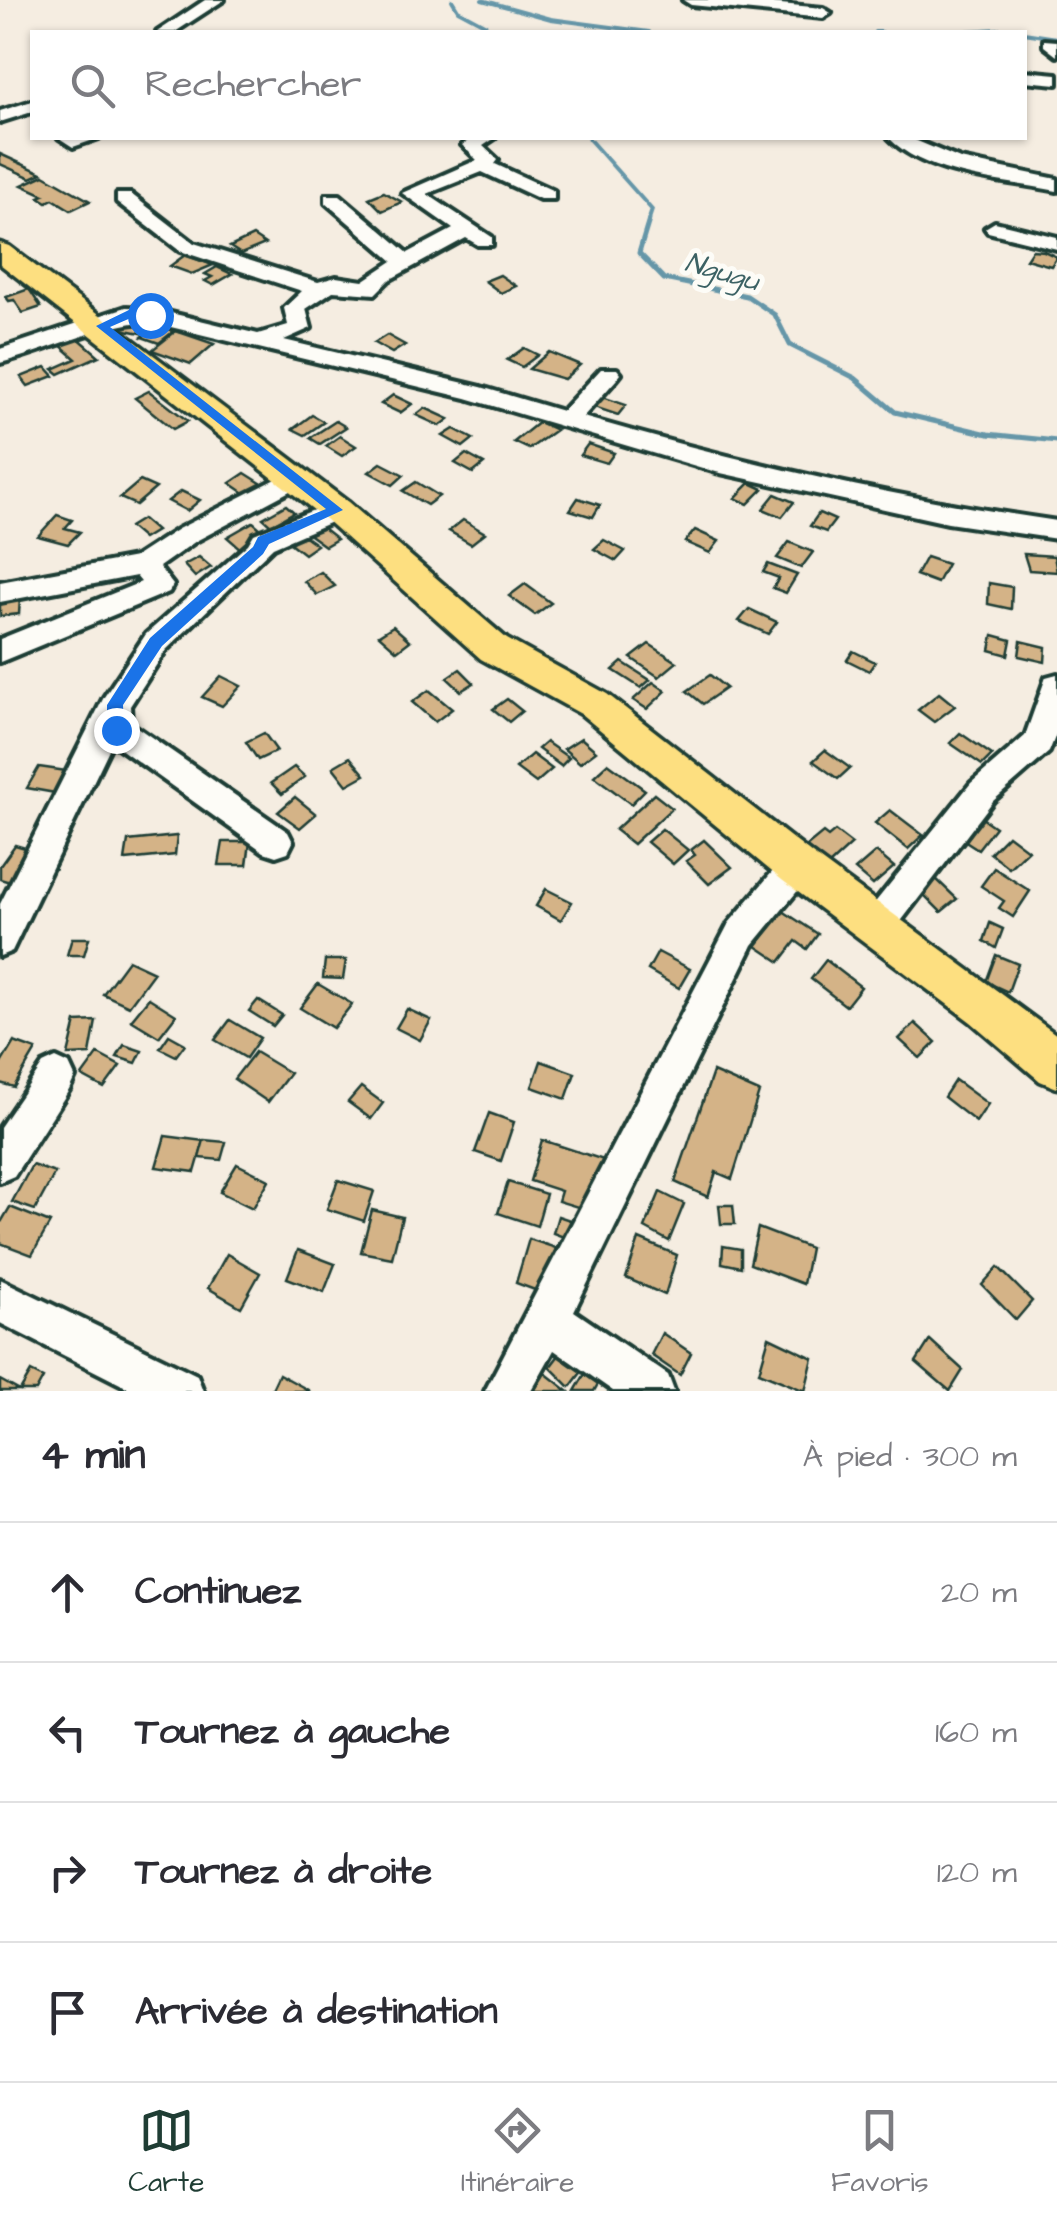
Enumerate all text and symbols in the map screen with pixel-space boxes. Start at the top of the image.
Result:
search box [30,30,1027,140]
icon: search [65,58,120,113]
text: Rechercher [145,59,361,111]
water label: Ngugu [680,243,765,303]
route start [128,293,174,339]
route end [94,708,140,754]
text: 4 min [40,1427,145,1485]
text: À pied · 300 m [803,1434,1017,1479]
icon: ahead [40,1565,95,1620]
text: Continuez [135,1566,301,1618]
text: 20 m [941,1570,1017,1615]
icon: left [40,1705,95,1760]
text: Tournez à gauche [135,1706,450,1758]
text: 160 m [935,1710,1017,1755]
icon: right [40,1845,95,1900]
text: Tournez à droite [135,1846,432,1898]
text: 120 m [937,1850,1017,1895]
icon: arrive [40,1985,95,2040]
text: Arrivée à destination [135,1986,498,2038]
tab: Carte [128,2103,204,2202]
tab: Itinéraire [461,2103,574,2202]
tab: Favoris [831,2103,929,2202]

